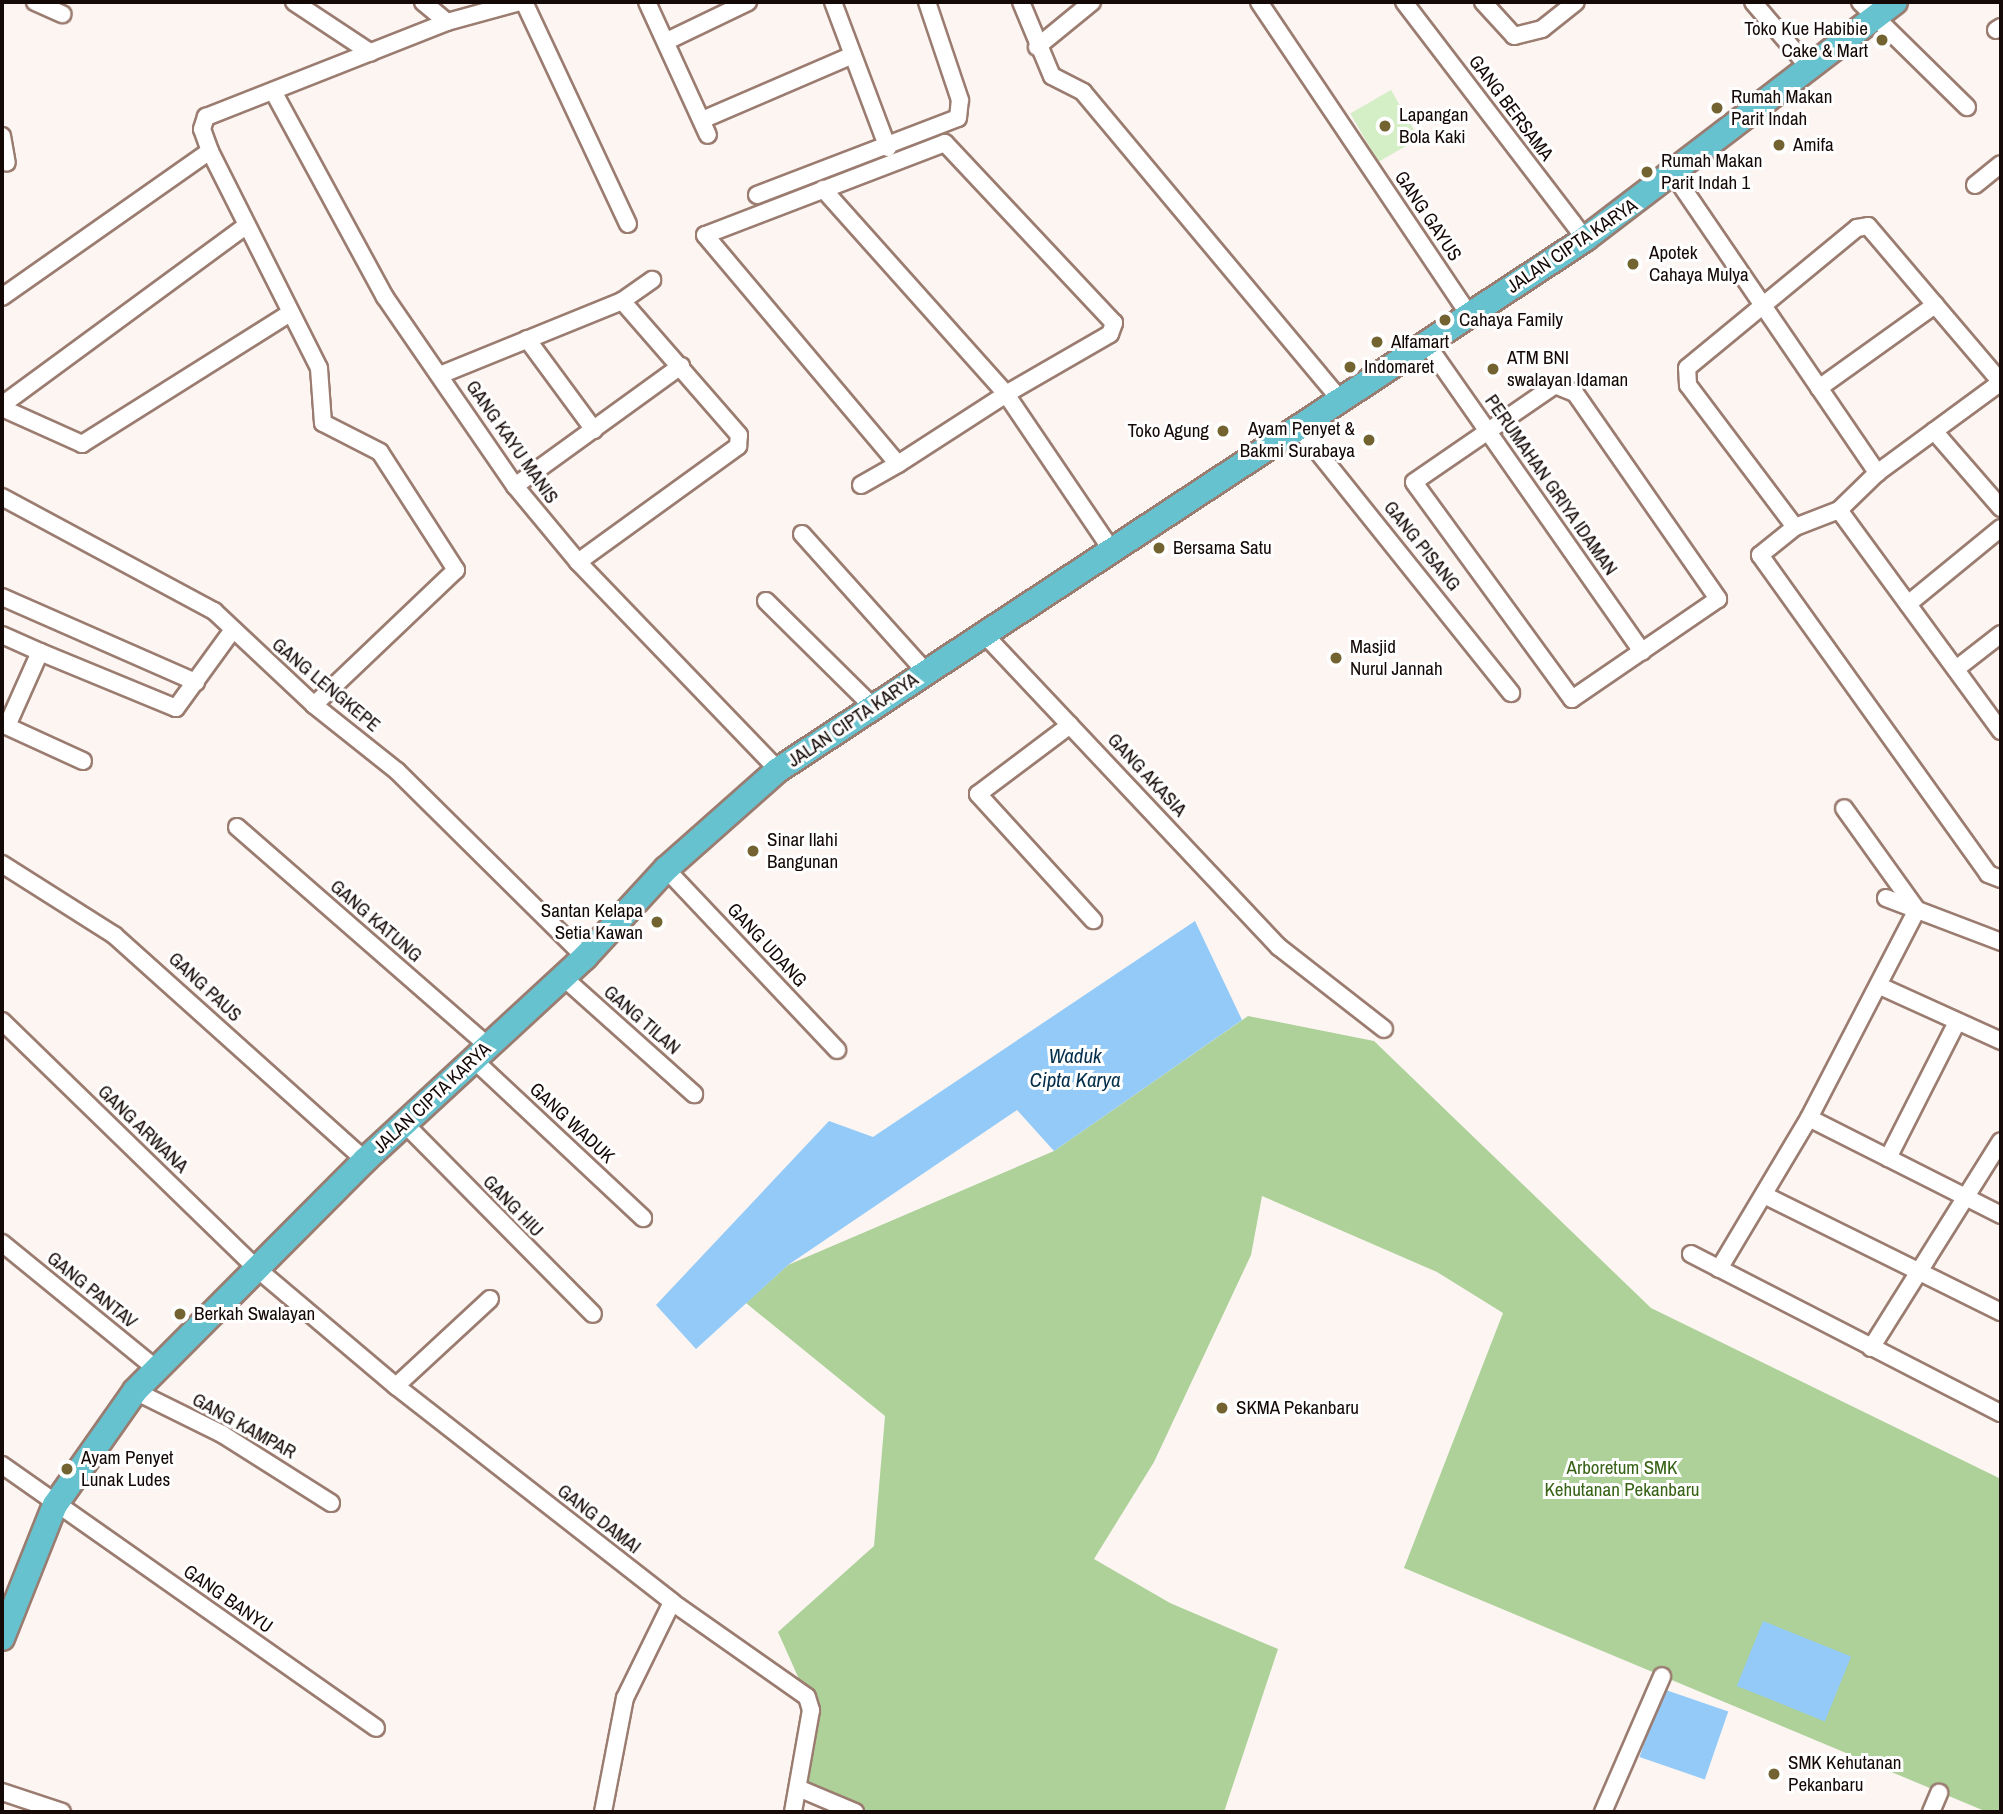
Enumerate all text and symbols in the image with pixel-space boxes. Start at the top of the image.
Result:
place label: Toko Kue Habibie Cake & Mart [1744,18,1868,62]
marker: Toko Kue Habibie Cake & Mart [1874,32,1890,48]
street label: GANG BERSAMA [1464,51,1558,165]
place label: Rumah Makan Parit Indah [1731,86,1832,130]
marker: Rumah Makan Parit Indah [1709,100,1725,116]
place label: Lapangan Bola Kaki [1399,104,1468,148]
marker: Lapangan Bola Kaki [1377,118,1393,134]
place label: Amifa [1793,134,1834,156]
marker: Amifa [1771,137,1787,153]
place label: Rumah Makan Parit Indah 1 [1661,150,1762,194]
marker: Rumah Makan Parit Indah 1 [1639,164,1655,180]
street label: GANG GAYUS [1390,167,1466,265]
street label: JALAN CIPTA KARYA [1502,194,1642,298]
place label: Apotek Cahaya Mulya [1649,242,1749,286]
marker: Apotek Cahaya Mulya [1623,254,1643,274]
place label: Cahaya Family [1459,309,1563,331]
marker: Cahaya Family [1437,312,1453,328]
place label: Alfamart [1391,331,1449,353]
marker: Alfamart [1369,334,1385,350]
place label: ATM BNI swalayan Idaman [1507,347,1628,391]
place label: Indomaret [1364,356,1434,378]
marker: Indomaret [1342,359,1358,375]
marker: ATM BNI swalayan Idaman [1485,361,1501,377]
street label: GANG KAYU MANIS [461,376,563,508]
street label: PERUMAHAN GRIYA IDAMAN [1480,390,1622,580]
place label: Ayam Penyet & Bakmi Surabaya [1240,418,1355,462]
place label: Toko Agung [1127,420,1209,442]
marker: Toko Agung [1215,423,1231,439]
marker: Ayam Penyet & Bakmi Surabaya [1361,432,1377,448]
street label: GANG PISANG [1379,496,1465,596]
place label: Bersama Satu [1173,537,1272,559]
marker: Bersama Satu [1151,540,1167,556]
street label: GANG LENGKEPE [267,633,385,737]
place label: Masjid Nurul Jannah [1350,636,1443,680]
marker: Masjid Nurul Jannah [1328,650,1344,666]
street label: JALAN CIPTA KARYA [783,668,923,772]
street label: GANG AKASIA [1102,728,1192,822]
place label: Sinar Ilahi Bangunan [767,829,838,873]
marker: Sinar Ilahi Bangunan [745,843,761,859]
street label: GANG KATUNG [326,875,426,967]
street label: GANG UDANG [722,898,812,992]
place label: Santan Kelapa Setia Kawan [541,900,643,944]
marker: Santan Kelapa Setia Kawan [649,914,665,930]
street label: GANG PAUS [164,947,246,1027]
street label: GANG TILAN [599,980,685,1060]
street label: JALAN CIPTA KARYA [368,1037,496,1159]
water label: Waduk Cipta Karya [1030,1043,1120,1093]
street label: GANG WADUK [525,1078,619,1168]
street label: GANG ARWANA [93,1080,193,1178]
street label: GANG HIU [478,1170,548,1242]
street label: GANG PANTAV [42,1247,142,1333]
place label: Berkah Swalayan [194,1303,315,1325]
marker: Berkah Swalayan [172,1306,188,1322]
street label: GANG KAMPAR [188,1388,300,1464]
place label: SKMA Pekanbaru [1236,1397,1360,1419]
marker: SKMA Pekanbaru [1214,1400,1230,1416]
place label: Ayam Penyet Lunak Ludes [81,1447,173,1491]
park label: Arboretum SMK Kehutanan Pekanbaru [1544,1457,1700,1501]
marker: Ayam Penyet Lunak Ludes [59,1461,75,1477]
street label: GANG DAMAI [553,1479,645,1559]
street label: GANG BANYU [179,1560,277,1638]
place label: SMK Kehutanan Pekanbaru [1788,1752,1901,1796]
marker: SMK Kehutanan Pekanbaru [1766,1766,1782,1782]

